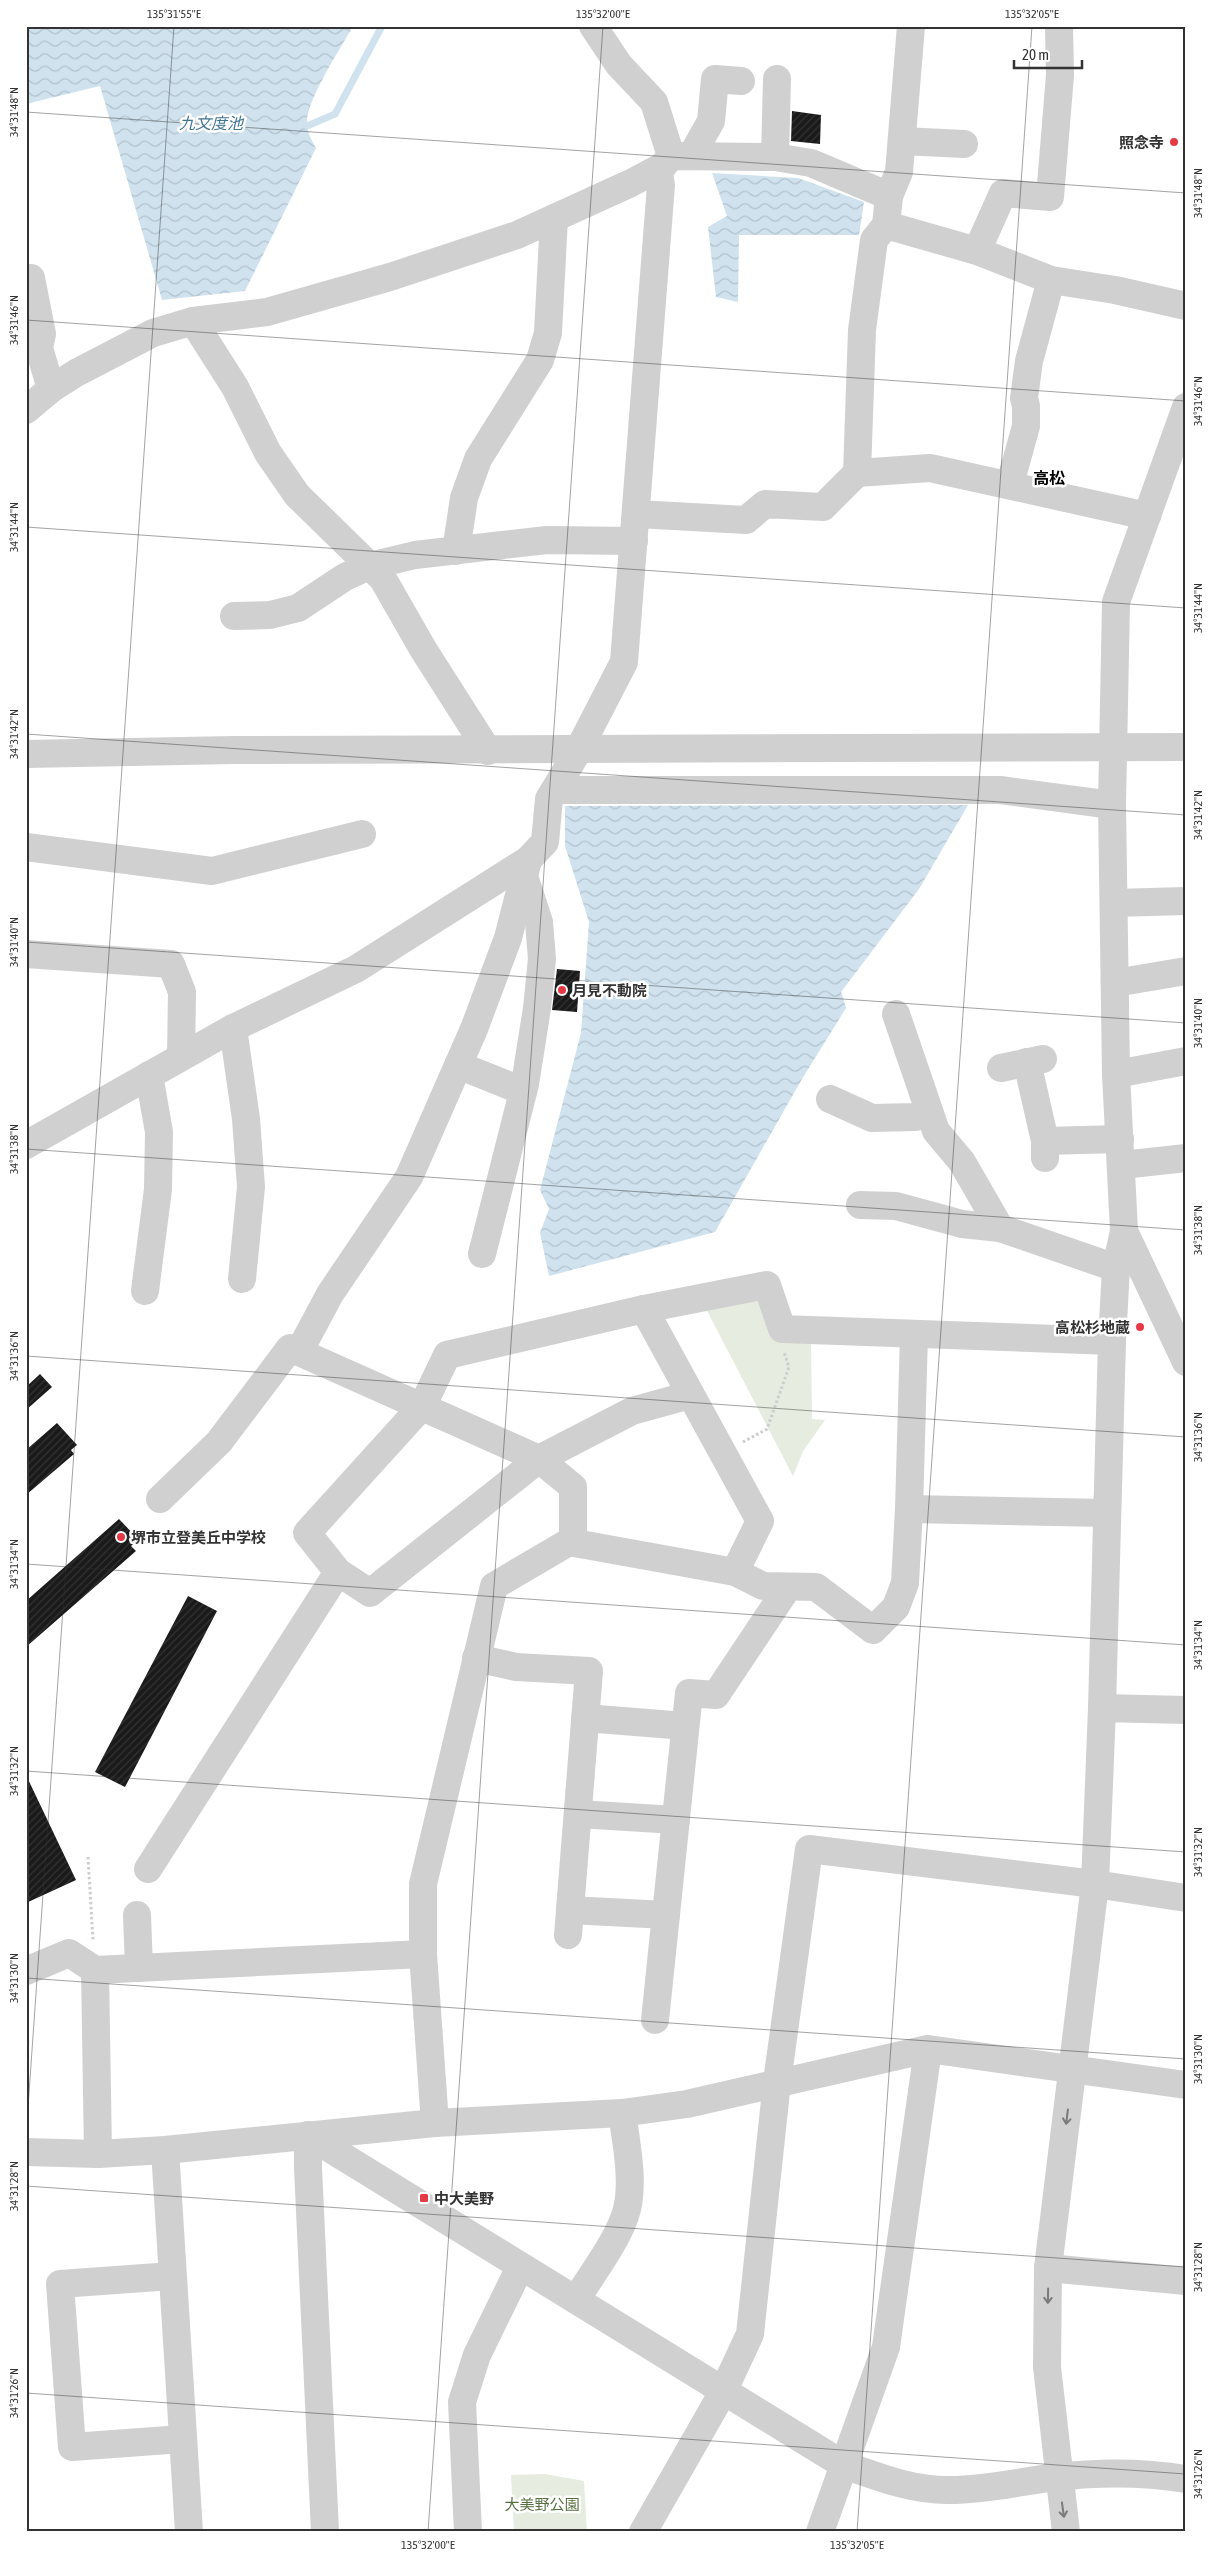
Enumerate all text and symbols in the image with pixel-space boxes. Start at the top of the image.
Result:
text: 135°31'55"E [147,7,201,21]
text: 135°32'00"E [576,7,630,21]
text: 135°32'05"E [1005,7,1059,21]
scale bar [1014,38,1082,70]
text: 20 m [1022,46,1049,63]
text: 34°31'48"N [7,87,21,137]
water label: 九文度池 [179,114,245,132]
place label: 照念寺 [1119,134,1164,151]
marker: 照念寺 [1168,136,1180,148]
text: 34°31'48"N [1191,168,1205,218]
text: 34°31'46"N [7,295,21,345]
text: 34°31'46"N [1191,376,1205,426]
district label: 高松 [1033,469,1065,487]
text: 34°31'44"N [7,502,21,552]
text: 34°31'44"N [1191,583,1205,633]
text: 34°31'42"N [7,709,21,759]
text: 34°31'42"N [1191,790,1205,840]
text: 34°31'40"N [7,917,21,967]
place label: 月見不動院 [572,982,647,999]
marker: 月見不動院 [556,984,568,996]
text: 34°31'40"N [1191,998,1205,1048]
text: 34°31'38"N [7,1124,21,1174]
text: 34°31'38"N [1191,1205,1205,1255]
place label: 高松杉地蔵 [1055,1319,1130,1336]
marker: 高松杉地蔵 [1134,1321,1146,1333]
text: 34°31'36"N [7,1331,21,1381]
text: 34°31'36"N [1191,1412,1205,1462]
place label: 堺市立登美丘中学校 [131,1529,266,1546]
marker: 堺市立登美丘中学校 [115,1531,127,1543]
text: 34°31'34"N [7,1539,21,1589]
text: 34°31'34"N [1191,1620,1205,1670]
text: 34°31'32"N [7,1746,21,1796]
text: 34°31'32"N [1191,1827,1205,1877]
text: 34°31'30"N [7,1953,21,2003]
text: 34°31'30"N [1191,2034,1205,2084]
one-way arrow [1062,2108,1072,2124]
text: 34°31'28"N [7,2161,21,2211]
place label: 中大美野 [434,2190,494,2207]
marker: 中大美野 [418,2192,430,2204]
text: 34°31'28"N [1191,2242,1205,2292]
one-way arrow [1043,2287,1053,2303]
text: 34°31'26"N [7,2368,21,2418]
text: 34°31'26"N [1191,2449,1205,2499]
park label: 大美野公園 [504,2496,580,2513]
one-way arrow [1058,2501,1068,2517]
text: 135°32'00"E [401,2538,455,2552]
text: 135°32'05"E [830,2538,884,2552]

